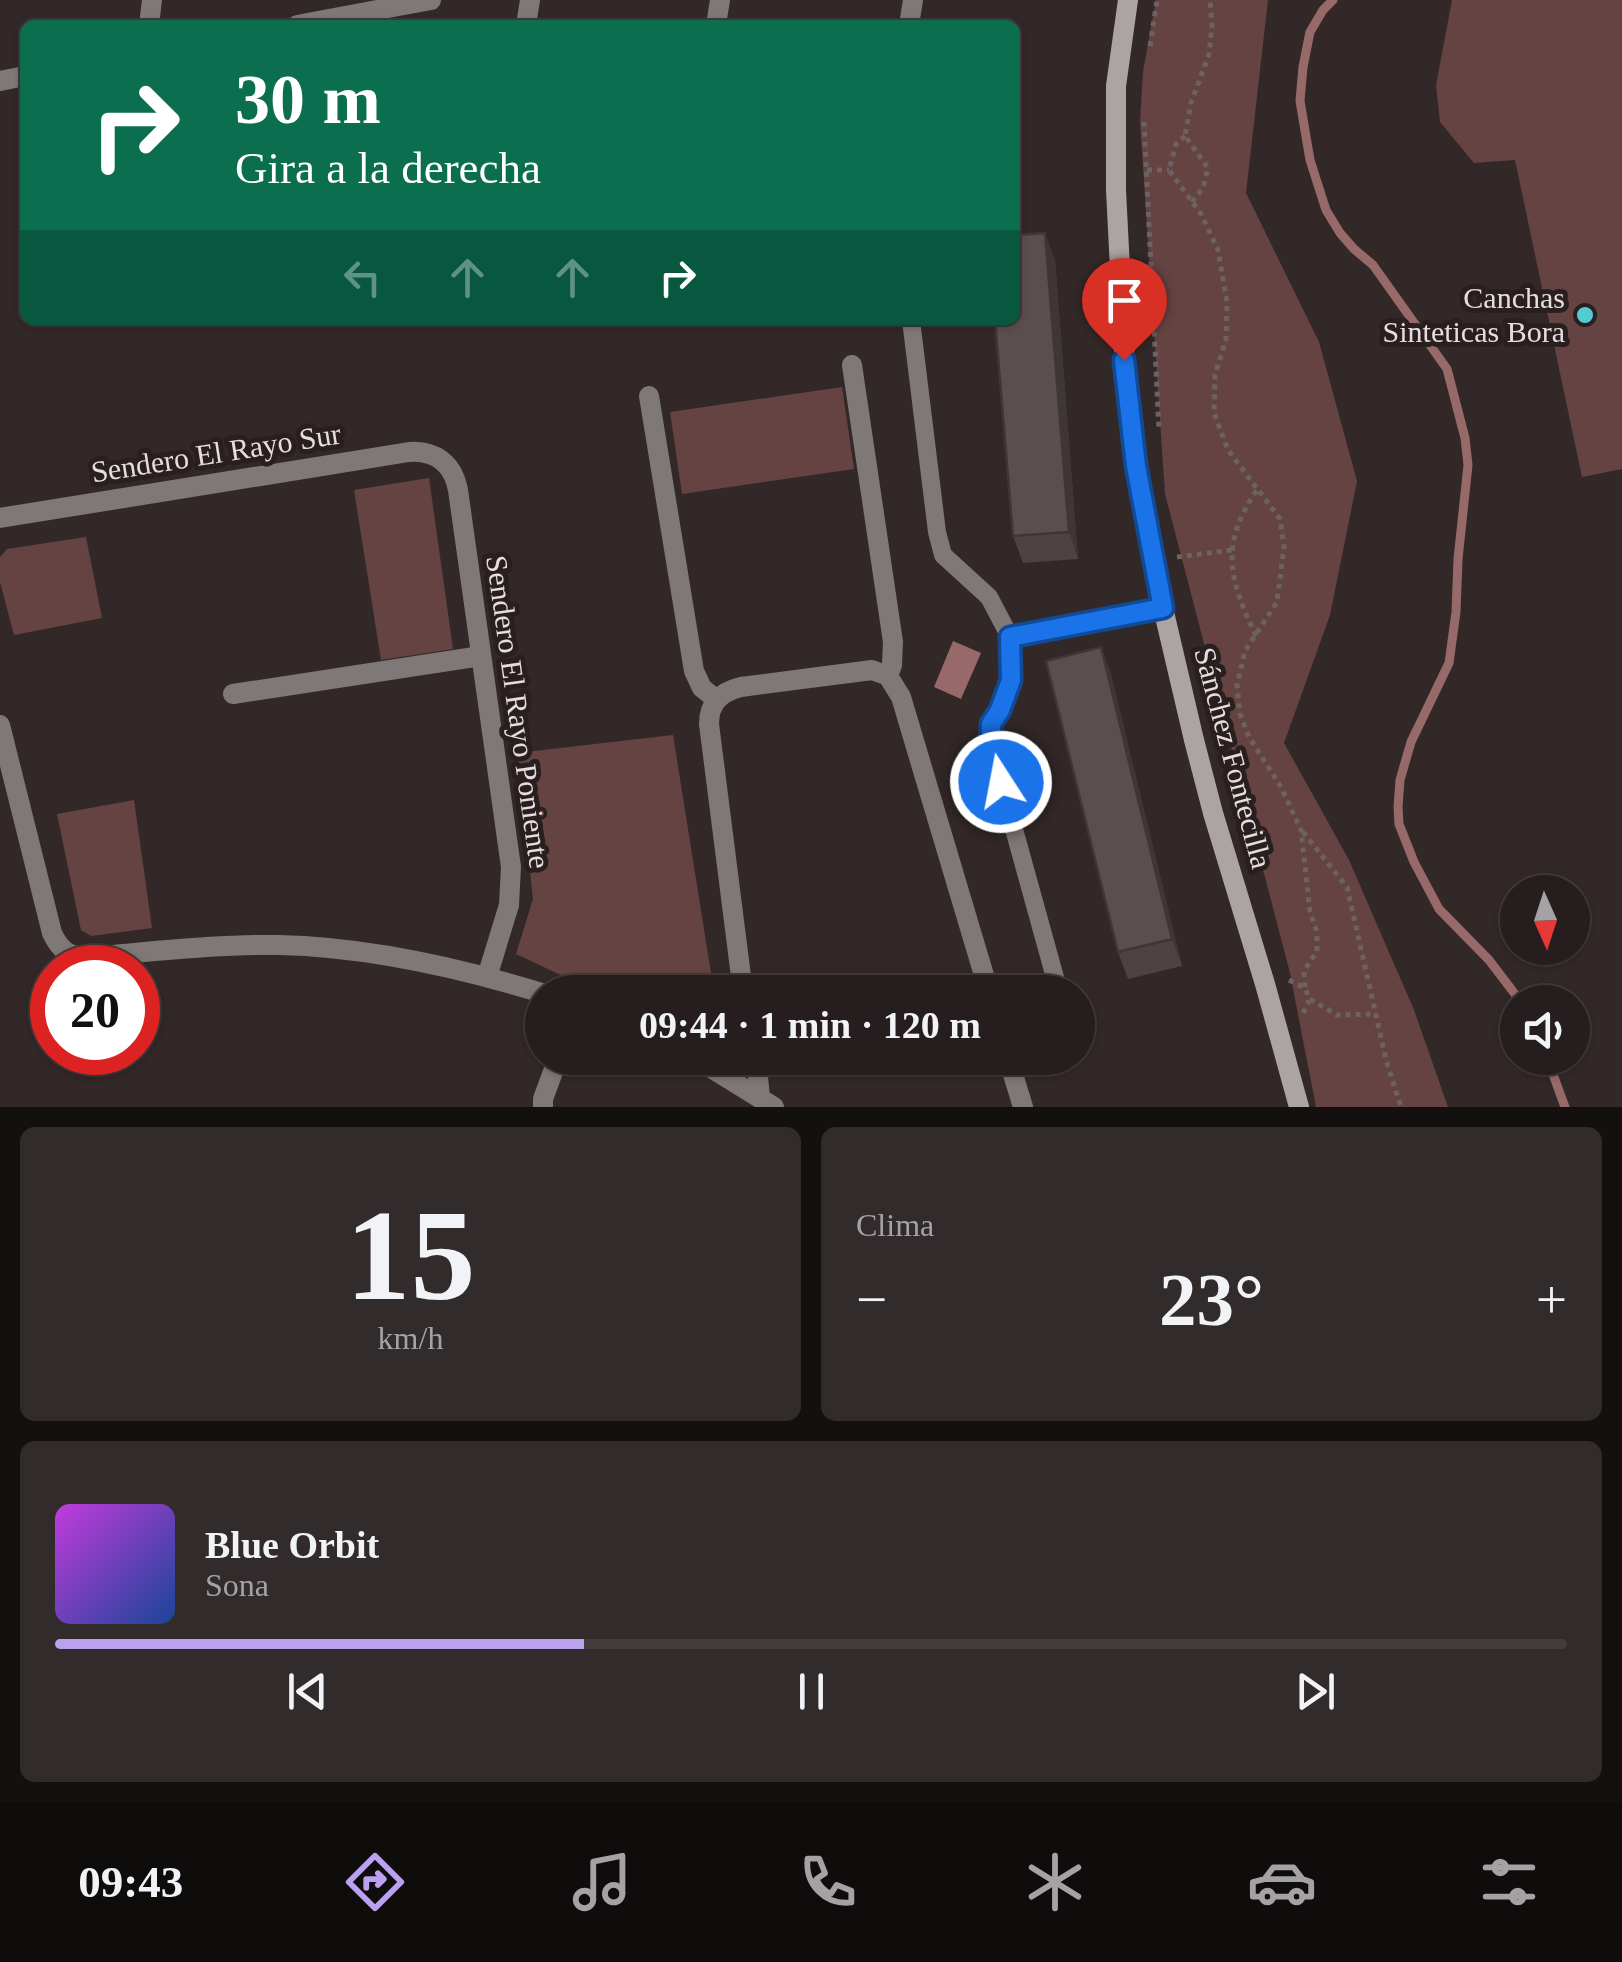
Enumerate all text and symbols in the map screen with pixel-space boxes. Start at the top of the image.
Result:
icon: right [70,60,200,190]
text: 30 m [235,61,381,138]
text: Gira a la derecha [235,143,541,193]
icon: left [335,250,390,305]
icon: ahead [440,250,495,305]
icon: ahead [545,250,600,305]
icon: right [650,250,705,305]
pin [1082,258,1167,361]
icon: arrive [1097,273,1152,328]
place label: Canchas Sinteticas Bora [1383,281,1565,348]
marker: Canchas Sinteticas Bora [1574,304,1596,326]
street label: Sendero El Rayo Sur [89,416,343,489]
street label: Sendero El Rayo Poniente [480,553,557,871]
street label: Sánchez Fontecilla [1188,644,1279,872]
position arrow [949,730,1053,834]
north arrow [1500,875,1590,965]
map controls [1500,875,1590,1075]
speed limit sign: 20 [30,945,160,1075]
button: sound [1500,985,1590,1075]
text: 09:44 · 1 min · 120 m [639,1004,981,1046]
text: 15 [346,1183,476,1327]
text: Clima [856,1207,934,1243]
text: 23° [1159,1258,1264,1341]
text: − [856,1269,887,1330]
text: + [1536,1269,1567,1330]
text: km/h [378,1320,443,1356]
text: Blue Orbit [205,1524,379,1566]
text: Sona [205,1567,269,1603]
icon: previous [280,1664,335,1719]
icon: pause [784,1664,839,1719]
icon: next [1288,1664,1343,1719]
icon: directions [340,1847,410,1917]
icon: music [567,1847,637,1917]
icon: phone [793,1847,863,1917]
icon: climate [1020,1847,1090,1917]
icon: car [1247,1847,1317,1917]
icon: filters [1474,1847,1544,1917]
text: 09:43 [78,1857,183,1907]

